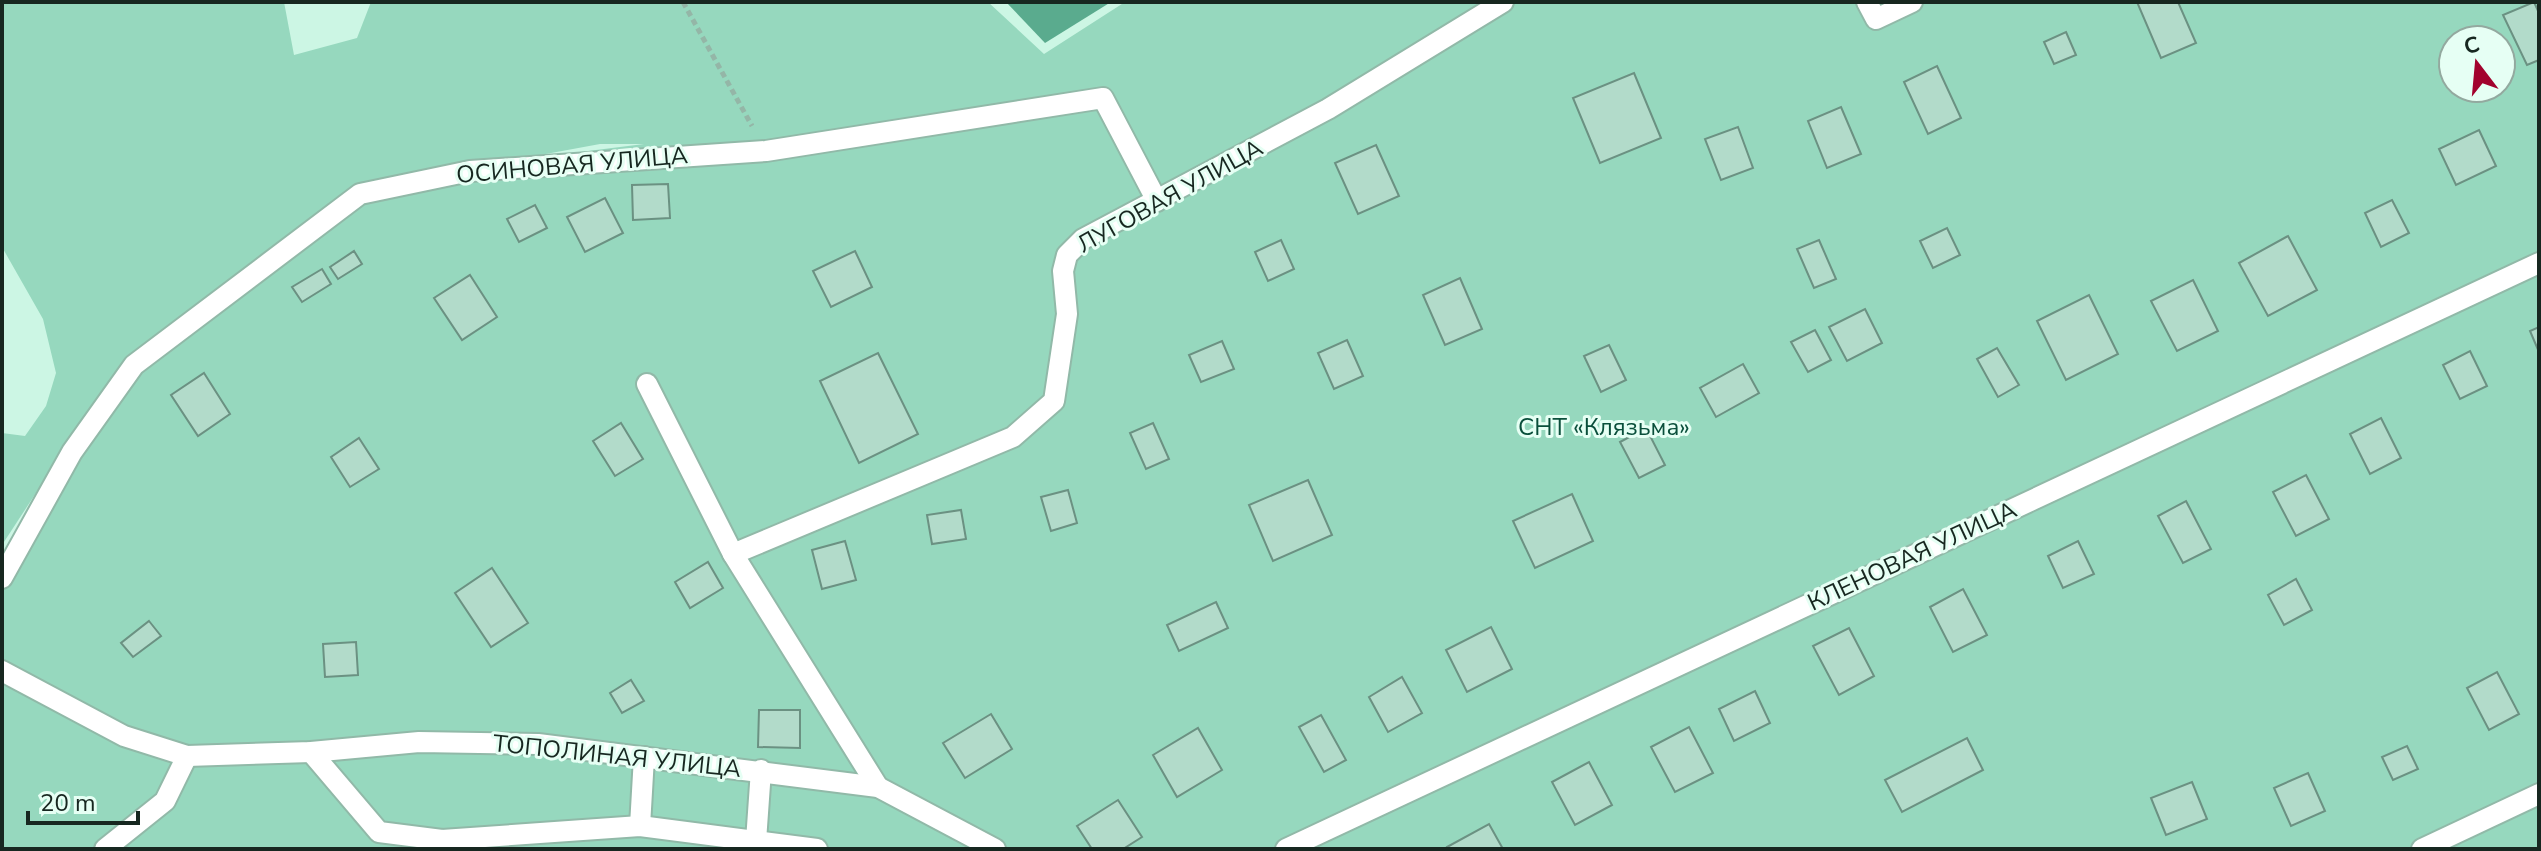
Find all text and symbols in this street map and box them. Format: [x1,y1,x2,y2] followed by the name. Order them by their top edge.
[2437,24,2517,104] north arrow
[2460,29,2483,62] text: С
[1071,131,1269,260] street label: ЛУГОВАЯ УЛИЦА
[455,139,690,191] street label: ОСИНОВАЯ УЛИЦА
[1518,411,1690,443] park label: СНТ «Клязьма»
[1802,493,2022,618] street label: КЛЕНОВАЯ УЛИЦА
[491,727,743,785] street label: ТОПОЛИНАЯ УЛИЦА
[28,775,138,825] scale bar
[40,787,96,819] text: 20 m

